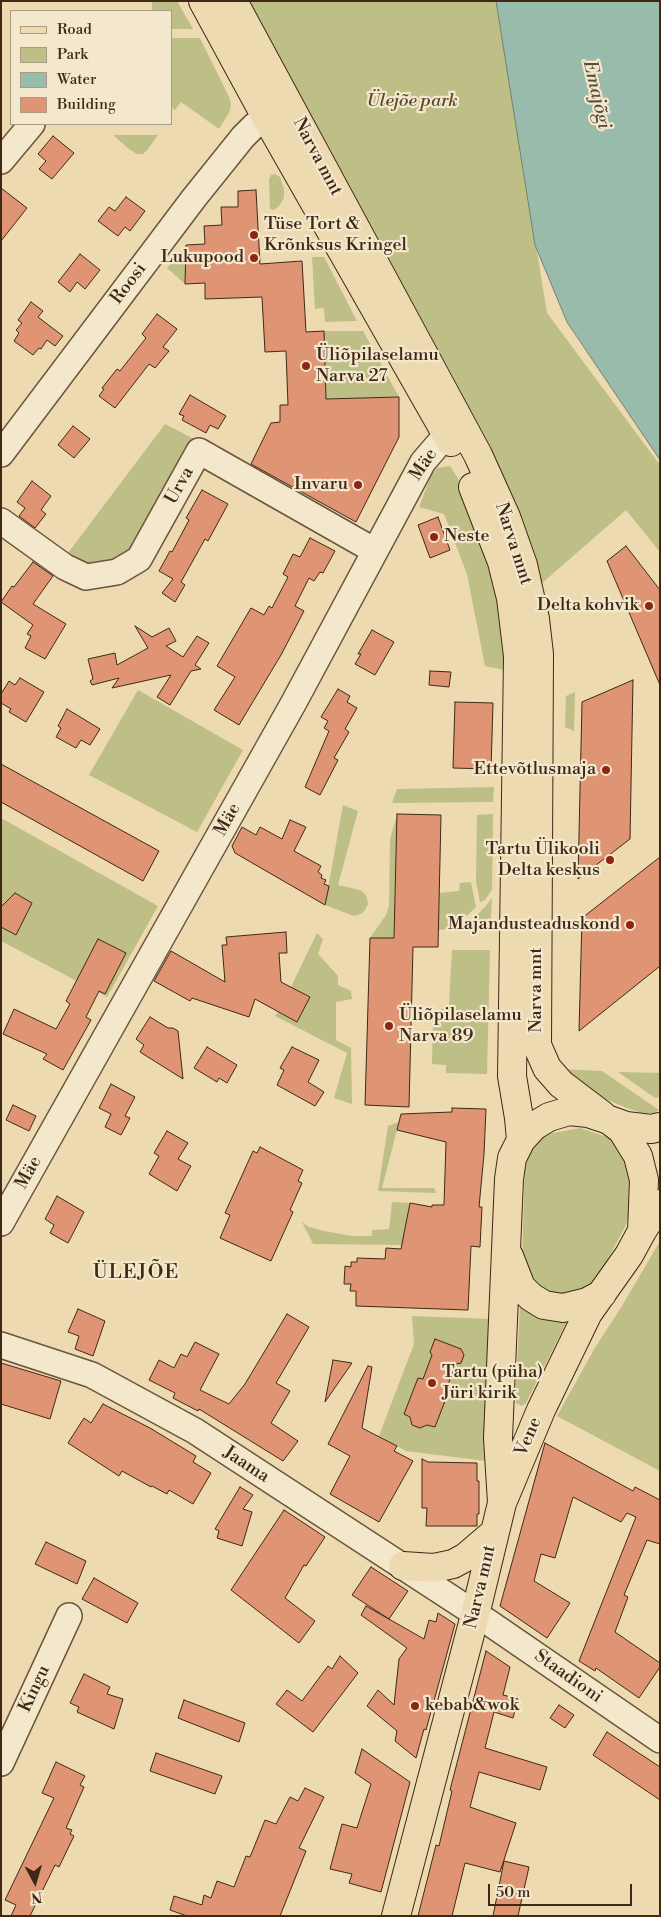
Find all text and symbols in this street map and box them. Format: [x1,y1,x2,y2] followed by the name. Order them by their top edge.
[10,10,172,125] legend
[57,20,92,39] text: Road
[57,45,88,64] text: Park
[577,58,615,132] water label: Emajõgi
[57,70,96,89] text: Water
[366,91,458,113] park label: Ülejõe park
[57,95,116,114] text: Building
[287,114,347,200] street label: Narva mnt
[264,214,407,256] place label: Tüse Tort & Krõnksus Kringel
[248,229,260,241] marker: Tüse Tort & Krõnksus Kringel
[161,247,244,269] place label: Lukupood
[248,252,260,264] marker: Lukupood
[106,259,152,309] street label: Roosi
[316,345,439,388] place label: Üliõpilaselamu Narva 27
[300,360,312,372] marker: Üliõpilaselamu Narva 27
[406,445,442,485] street label: Mäe
[161,464,199,508] street label: Urva
[294,474,348,496] place label: Invaru
[352,479,364,491] marker: Invaru
[490,500,536,588] street label: Narva mnt
[444,526,490,548] place label: Neste
[428,531,440,543] marker: Neste
[537,595,639,617] place label: Delta kohvik
[643,600,655,612] marker: Delta kohvik
[474,759,596,781] place label: Ettevõtlusmaja
[600,764,612,776] marker: Ettevõtlusmaja
[210,800,246,840] street label: Mäe
[485,839,600,882] place label: Tartu Ülikooli Delta keskus
[604,854,616,866] marker: Tartu Ülikooli Delta keskus
[448,914,620,936] place label: Majandusteaduskond
[624,919,636,931] marker: Majandusteaduskond
[526,947,548,1033] street label: Narva mnt
[399,1005,522,1048] place label: Üliõpilaselamu Narva 89
[383,1020,395,1032] marker: Üliõpilaselamu Narva 89
[11,1153,47,1193] street label: Mäe
[92,1261,180,1285] district label: ÜLEJÕE
[442,1362,543,1405] place label: Tartu (püha) Jüri kirik
[426,1377,438,1389] marker: Tartu (püha) Jüri kirik
[511,1414,547,1460] street label: Vene
[219,1442,273,1488] street label: Jaama
[461,1543,501,1631] street label: Narva mnt
[530,1646,606,1708] street label: Staadioni
[15,1662,55,1716] street label: Kingu
[425,1695,519,1717] place label: kebab&wok
[409,1700,421,1712] marker: kebab&wok
[10,1857,60,1907] north arrow
[491,1874,635,1906] scale bar
[496,1883,530,1902] text: 50 m
[30,1887,43,1906] text: N

